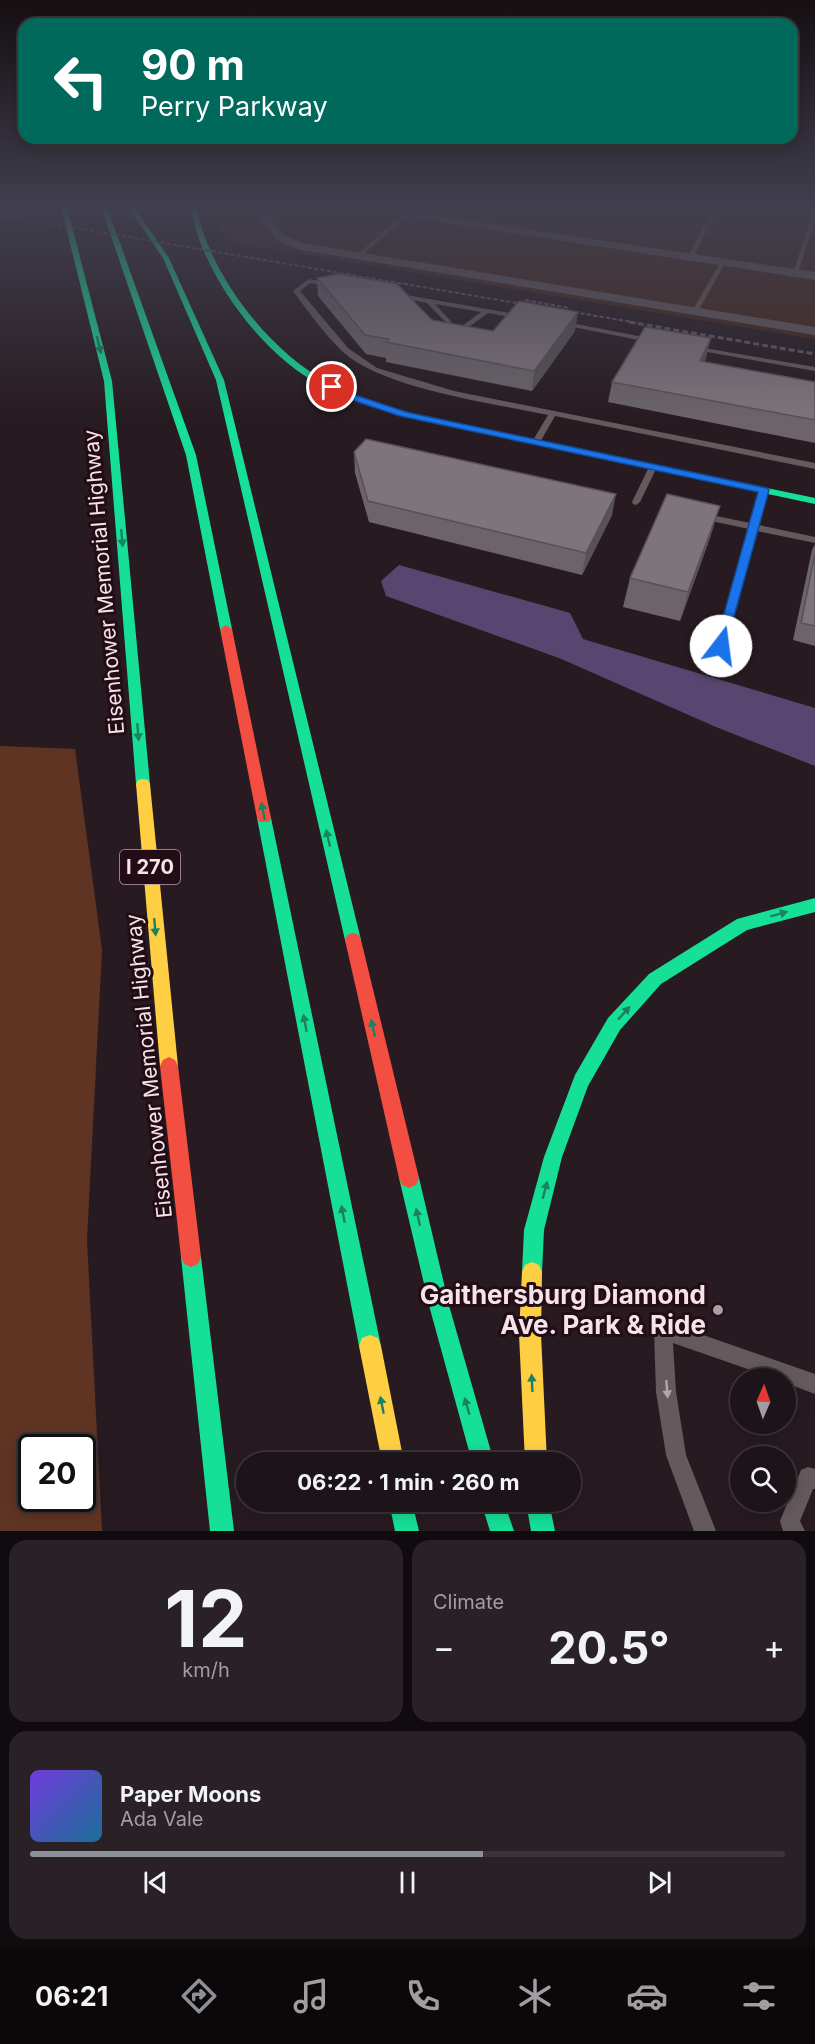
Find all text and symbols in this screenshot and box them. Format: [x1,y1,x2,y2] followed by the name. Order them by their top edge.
[141,39,245,90] text: 90 m
[42,42,120,120] icon: left
[141,90,328,123] text: Perry Parkway
[94,336,104,354] one-way arrow
[306,361,357,412] pin
[315,370,348,403] icon: arrive
[78,428,129,735] street label: Eisenhower Memorial Highway
[117,529,126,548] one-way arrow
[689,614,753,678] position arrow
[133,723,143,742] one-way arrow
[257,802,267,820] one-way arrow
[323,829,333,847] one-way arrow
[120,850,180,884] road number: I 270
[770,909,788,918] one-way arrow
[120,913,177,1219] street label: Eisenhower Memorial Highway
[150,917,160,936] one-way arrow
[617,1006,630,1021] one-way arrow
[300,1013,309,1032] one-way arrow
[368,1018,378,1037] one-way arrow
[541,1180,550,1198] one-way arrow
[338,1204,347,1223] one-way arrow
[413,1208,422,1227] one-way arrow
[420,1279,706,1340] place label: Gaithersburg Diamond Ave. Park & Ride
[711,1303,725,1317] marker: Gaithersburg Diamond Ave. Park & Ride
[730,1368,796,1434] north arrow
[730,1368,796,1512] map controls
[528,1374,537,1393] one-way arrow
[662,1379,672,1398] one-way arrow
[377,1395,386,1414] one-way arrow
[462,1397,471,1415] one-way arrow
[18,1434,96,1512] speed limit sign: 20
[730,1446,796,1512] button: search
[297,1469,520,1495] text: 06:22 · 1 min · 260 m
[165,1571,247,1666] text: 12
[433,1590,504,1614] text: Climate
[548,1620,670,1675] text: 20.5°
[433,1627,455,1667] text: −
[763,1627,785,1667] text: +
[182,1658,230,1682] text: km/h
[120,1781,261,1807] text: Paper Moons
[120,1807,203,1831] text: Ada Vale
[139,1866,172,1899] icon: previous
[391,1866,424,1899] icon: pause
[643,1866,676,1899] icon: next
[178,1975,220,2017] icon: directions
[290,1975,332,2017] icon: music
[402,1975,444,2017] icon: phone
[514,1975,556,2017] icon: climate
[626,1975,668,2017] icon: car
[738,1975,780,2017] icon: filters
[35,1980,108,2013] text: 06:21

